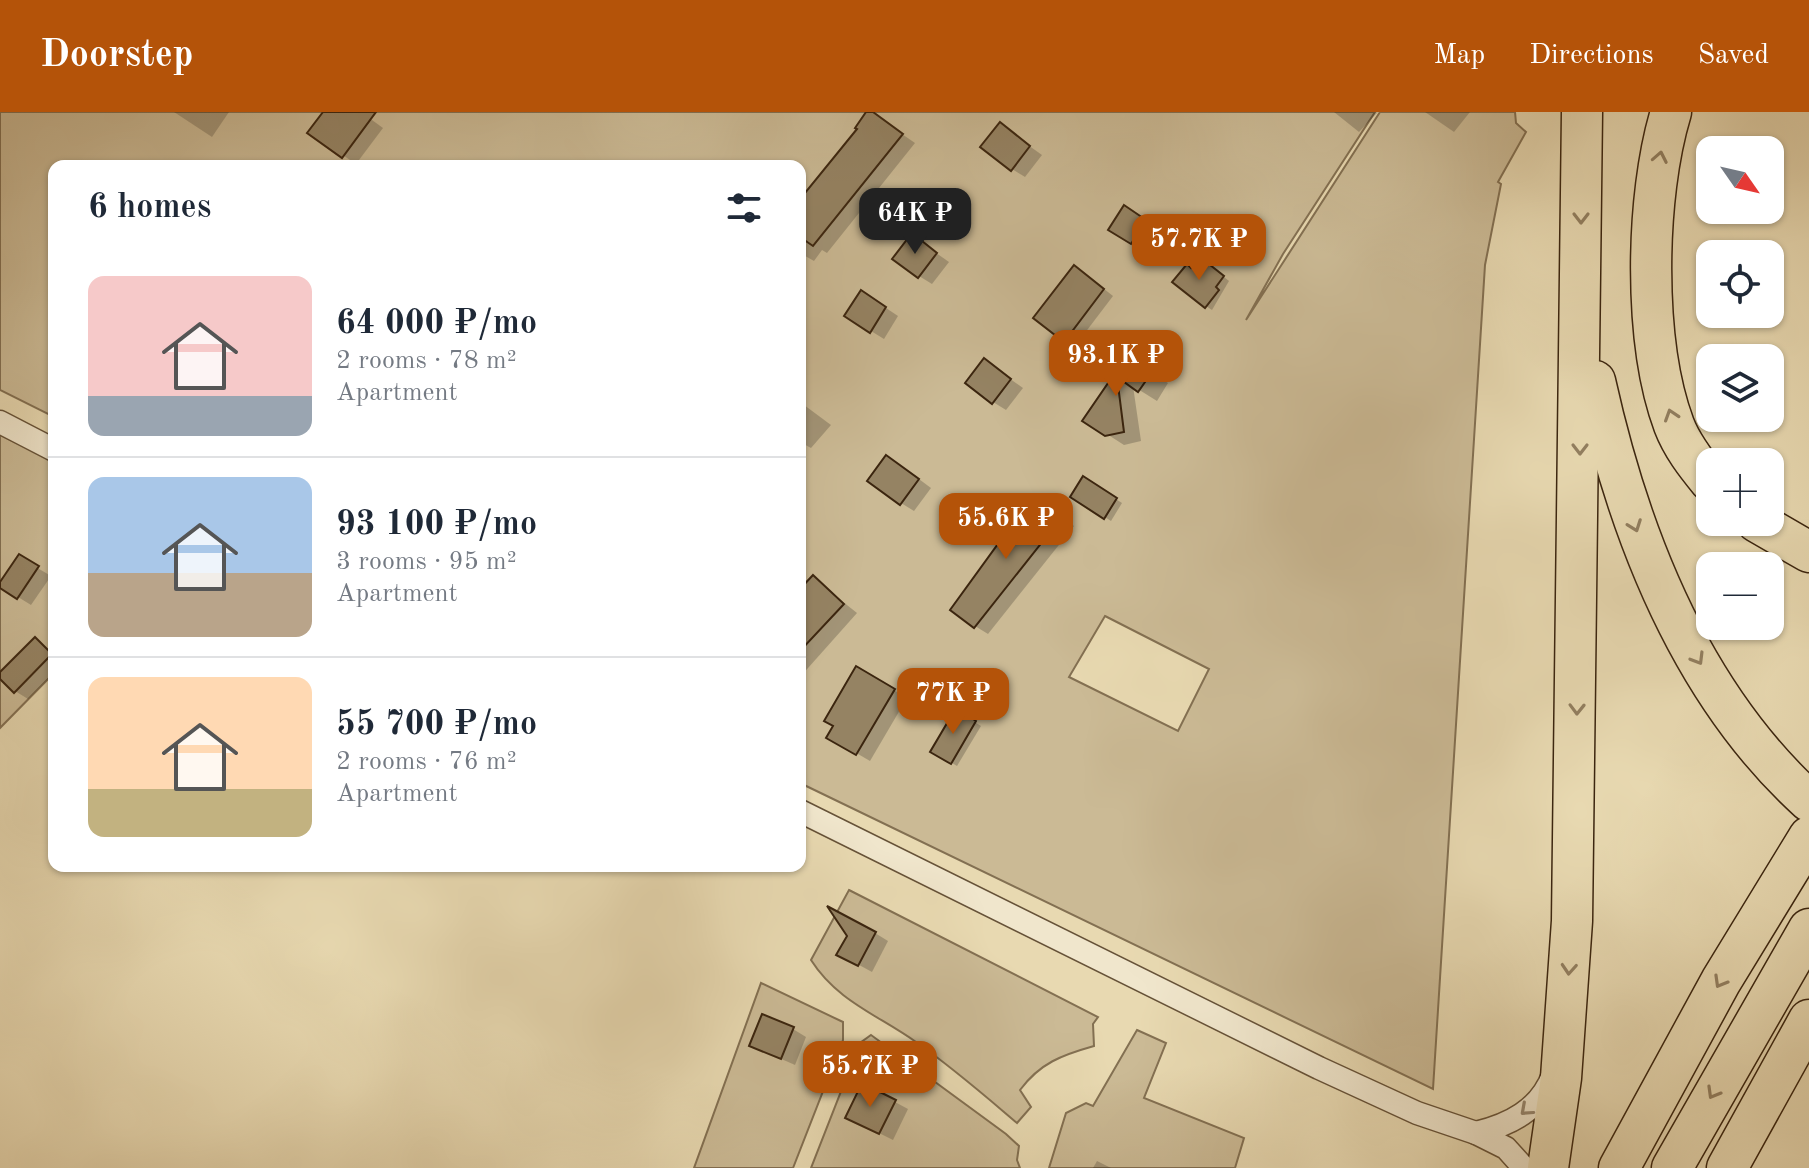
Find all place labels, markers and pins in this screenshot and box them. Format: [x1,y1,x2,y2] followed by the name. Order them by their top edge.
[859,188,971,256] pin: 64K ₽
[1125,214,1273,282] pin: 57.7K ₽
[1042,330,1190,398] pin: 93.1K ₽
[932,493,1080,561] pin: 55.6K ₽
[897,668,1009,736] pin: 77K ₽
[796,1041,944,1109] pin: 55.7K ₽

